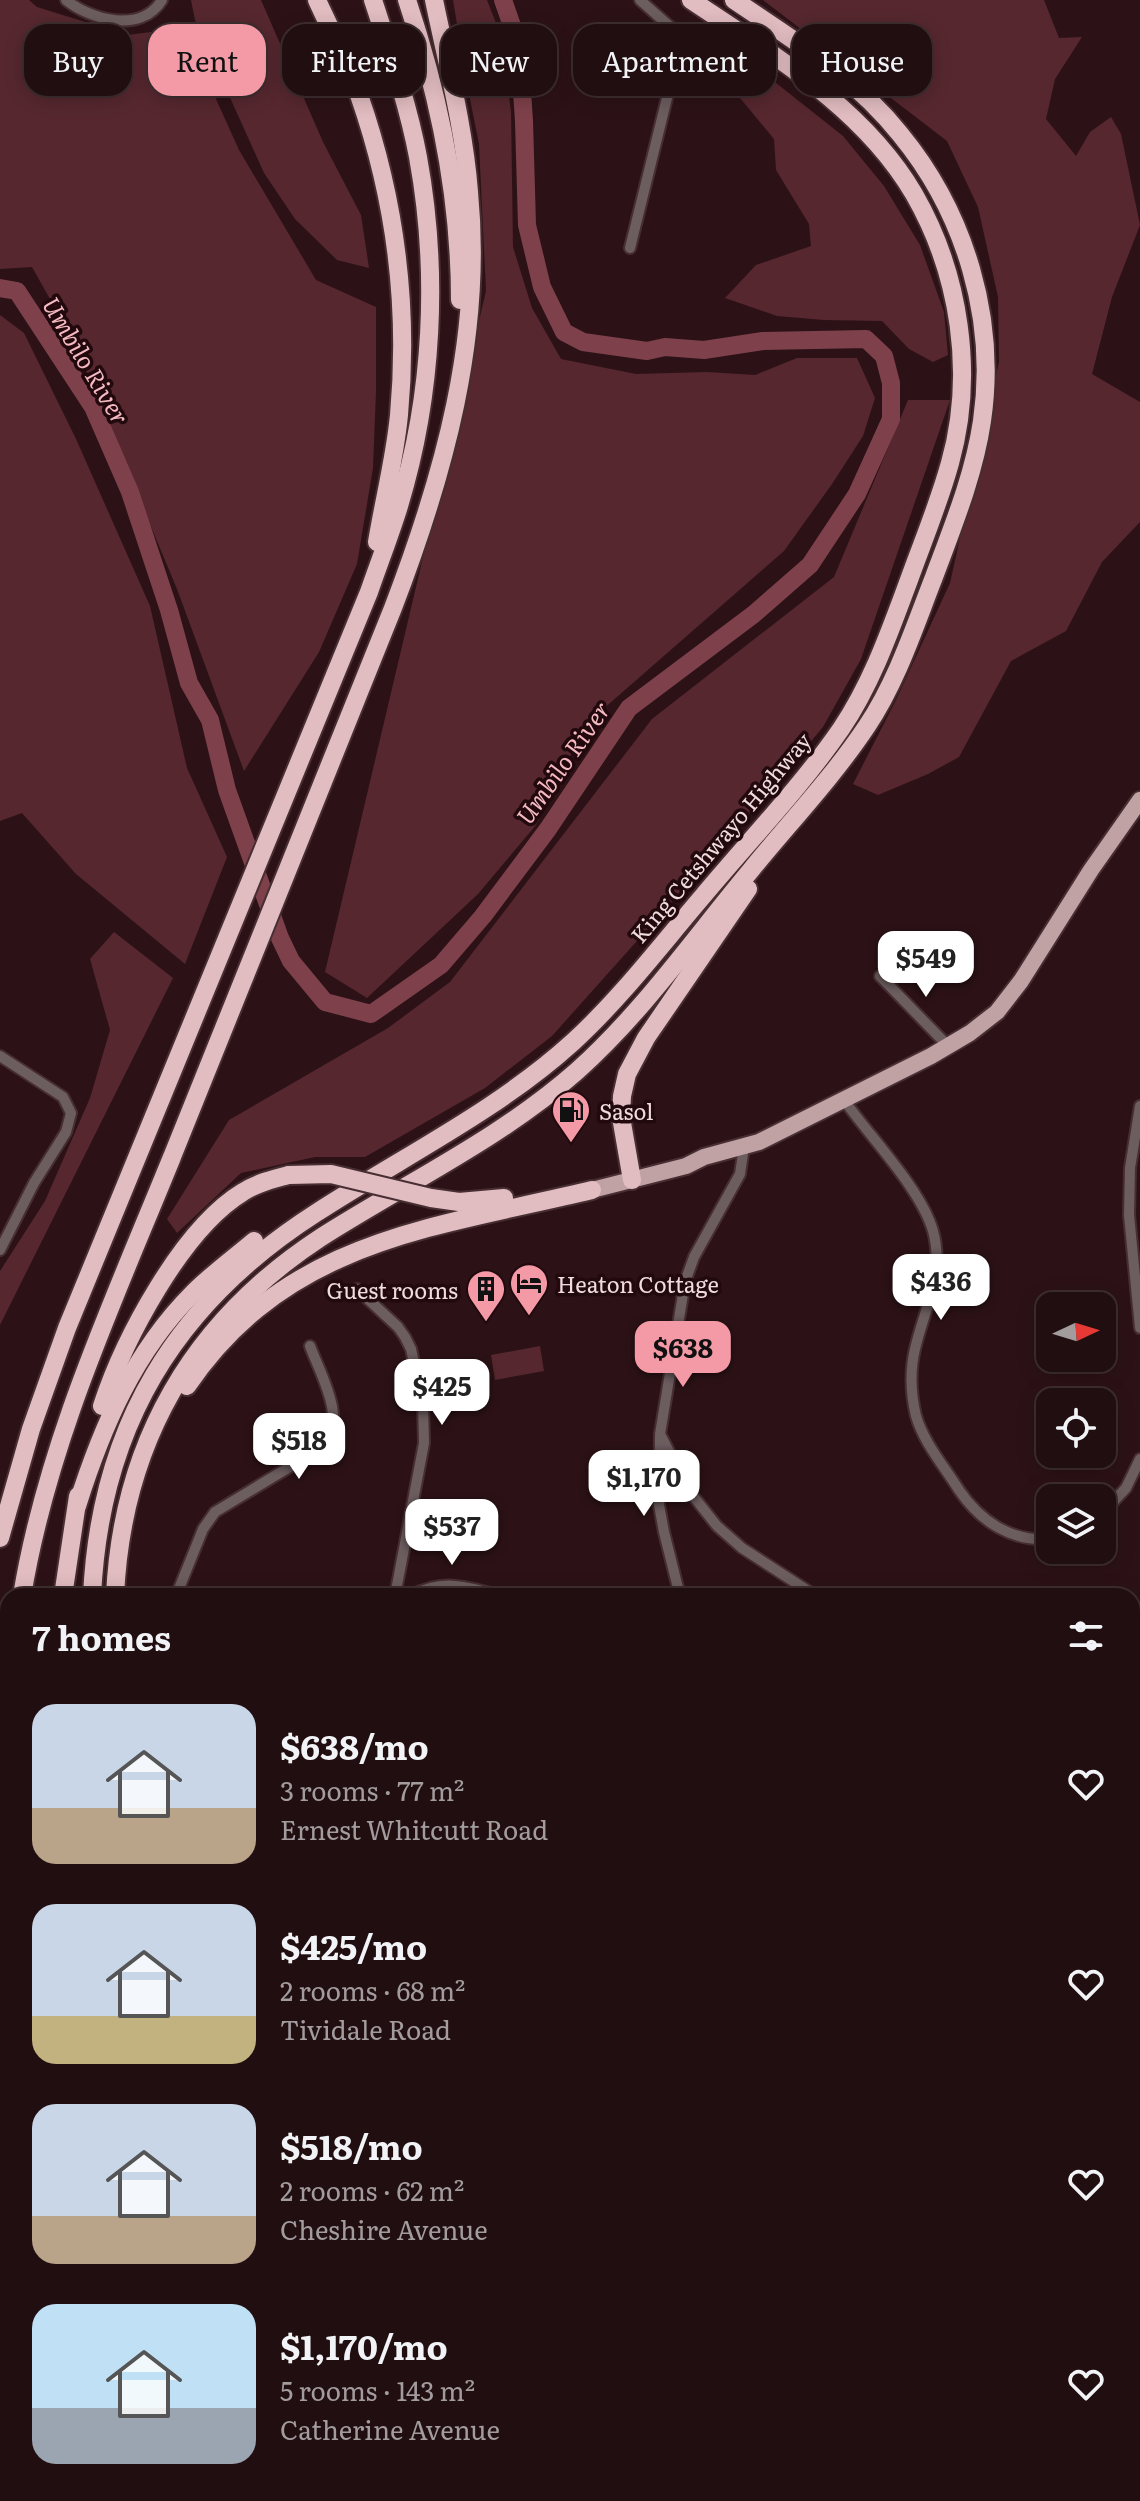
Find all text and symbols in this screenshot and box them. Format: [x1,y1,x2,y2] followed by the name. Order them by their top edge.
[24,24,132,96] chip: Buy
[148,24,266,96] chip: Rent
[282,24,425,96] chip: Filters
[441,24,557,96] chip: New
[573,24,776,96] chip: Apartment
[792,24,932,96] chip: House
[35,290,139,430] water label: Umbilo River
[507,693,617,831] water label: Umbilo River
[622,724,818,950] street label: King Cetshwayo Highway
[879,931,973,999] pin: $549
[896,937,956,976] text: $549
[550,1089,592,1144] fuel station icon: Sasol
[599,1094,653,1127] place label: Sasol
[894,1254,988,1322] pin: $436
[911,1260,971,1299] text: $436
[508,1262,550,1317] hotel icon: Heaton Cottage
[557,1267,719,1300] place label: Heaton Cottage
[465,1268,507,1323] building icon: Guest rooms
[327,1273,458,1306] place label: Guest rooms
[1036,1292,1116,1372] north arrow
[1036,1292,1116,1564] map controls
[636,1321,730,1389] pin: $638
[653,1327,713,1366] text: $638
[395,1359,489,1427] pin: $425
[412,1365,472,1404] text: $425
[1036,1388,1116,1468] button: locate
[252,1413,346,1481] pin: $518
[271,1419,327,1458] text: $518
[579,1450,709,1518] pin: $1,170
[607,1456,681,1495] text: $1,170
[1036,1484,1116,1564] button: layers
[405,1499,499,1567] pin: $537
[423,1505,481,1544] text: $537
[32,1611,171,1661] text: 7 homes
[1064,1614,1108,1658] icon: filters
[280,1720,429,1770] text: $638/mo
[96,1736,192,1832] icon: home
[1064,1762,1108,1806] icon: heart
[280,1770,464,1809] text: 3 rooms · 77 m²
[280,1809,548,1848] text: Ernest Whitcutt Road
[280,1920,427,1970] text: $425/mo
[96,1936,192,2032] icon: home
[1064,1962,1108,2006] icon: heart
[280,1970,465,2009] text: 2 rooms · 68 m²
[280,2009,451,2048] text: Tividale Road
[280,2120,423,2170] text: $518/mo
[96,2136,192,2232] icon: home
[1064,2162,1108,2206] icon: heart
[280,2170,464,2209] text: 2 rooms · 62 m²
[280,2209,488,2248] text: Cheshire Avenue
[280,2320,448,2370] text: $1,170/mo
[96,2336,192,2432] icon: home
[1064,2362,1108,2406] icon: heart
[280,2370,475,2409] text: 5 rooms · 143 m²
[280,2409,500,2448] text: Catherine Avenue

